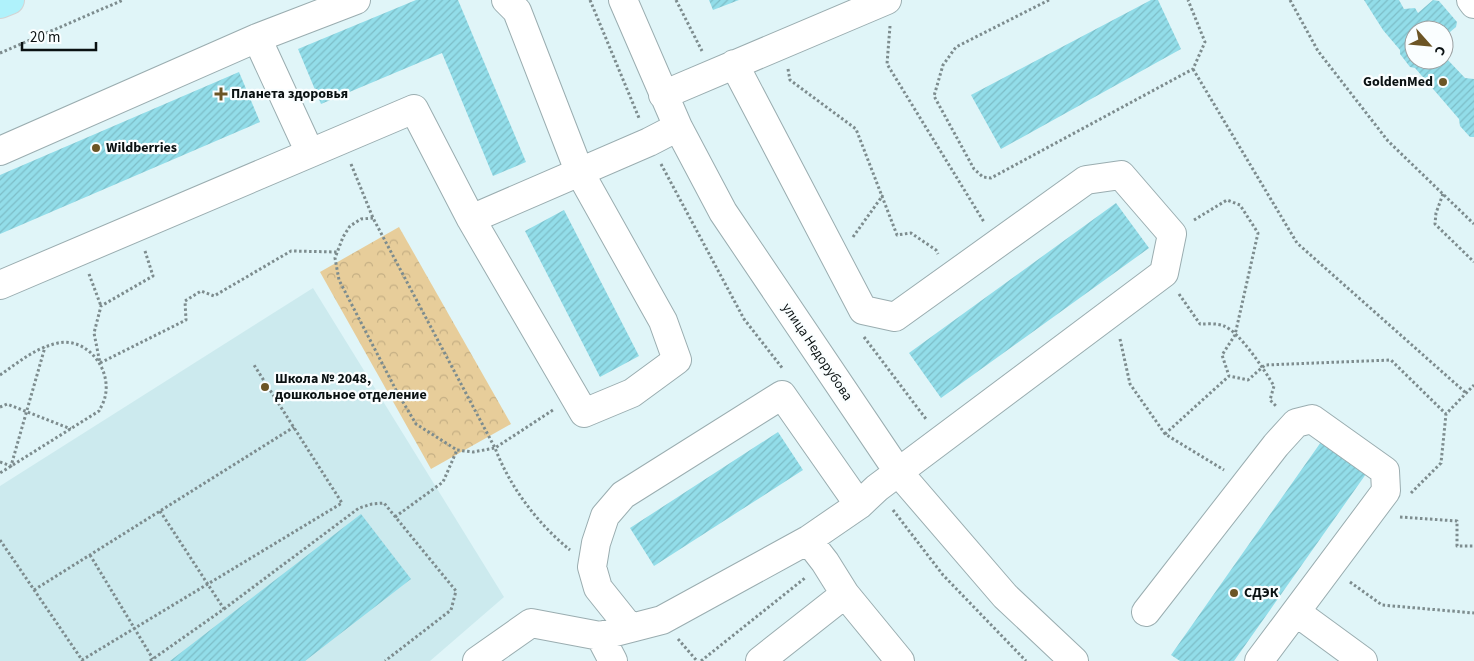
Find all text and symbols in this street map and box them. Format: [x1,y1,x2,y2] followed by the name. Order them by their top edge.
[22,20,96,52] scale bar
[1404,20,1454,70] north arrow
[30,27,60,48] text: 20 m
[1429,42,1450,59] text: С
[1363,72,1433,92] place label: GoldenMed
[1437,76,1449,88] marker: GoldenMed
[231,84,348,104] place label: Планета здоровья
[215,88,227,100] marker: Планета здоровья
[106,138,177,158] place label: Wildberries
[90,142,102,154] marker: Wildberries
[777,299,857,405] street label: улица Недорубова
[275,369,427,405] place label: Школа № 2048, дошкольное отделение
[259,381,271,393] marker: Школа № 2048, дошкольное отделение
[1244,583,1279,603] place label: СДЭК
[1228,587,1240,599] marker: СДЭК

